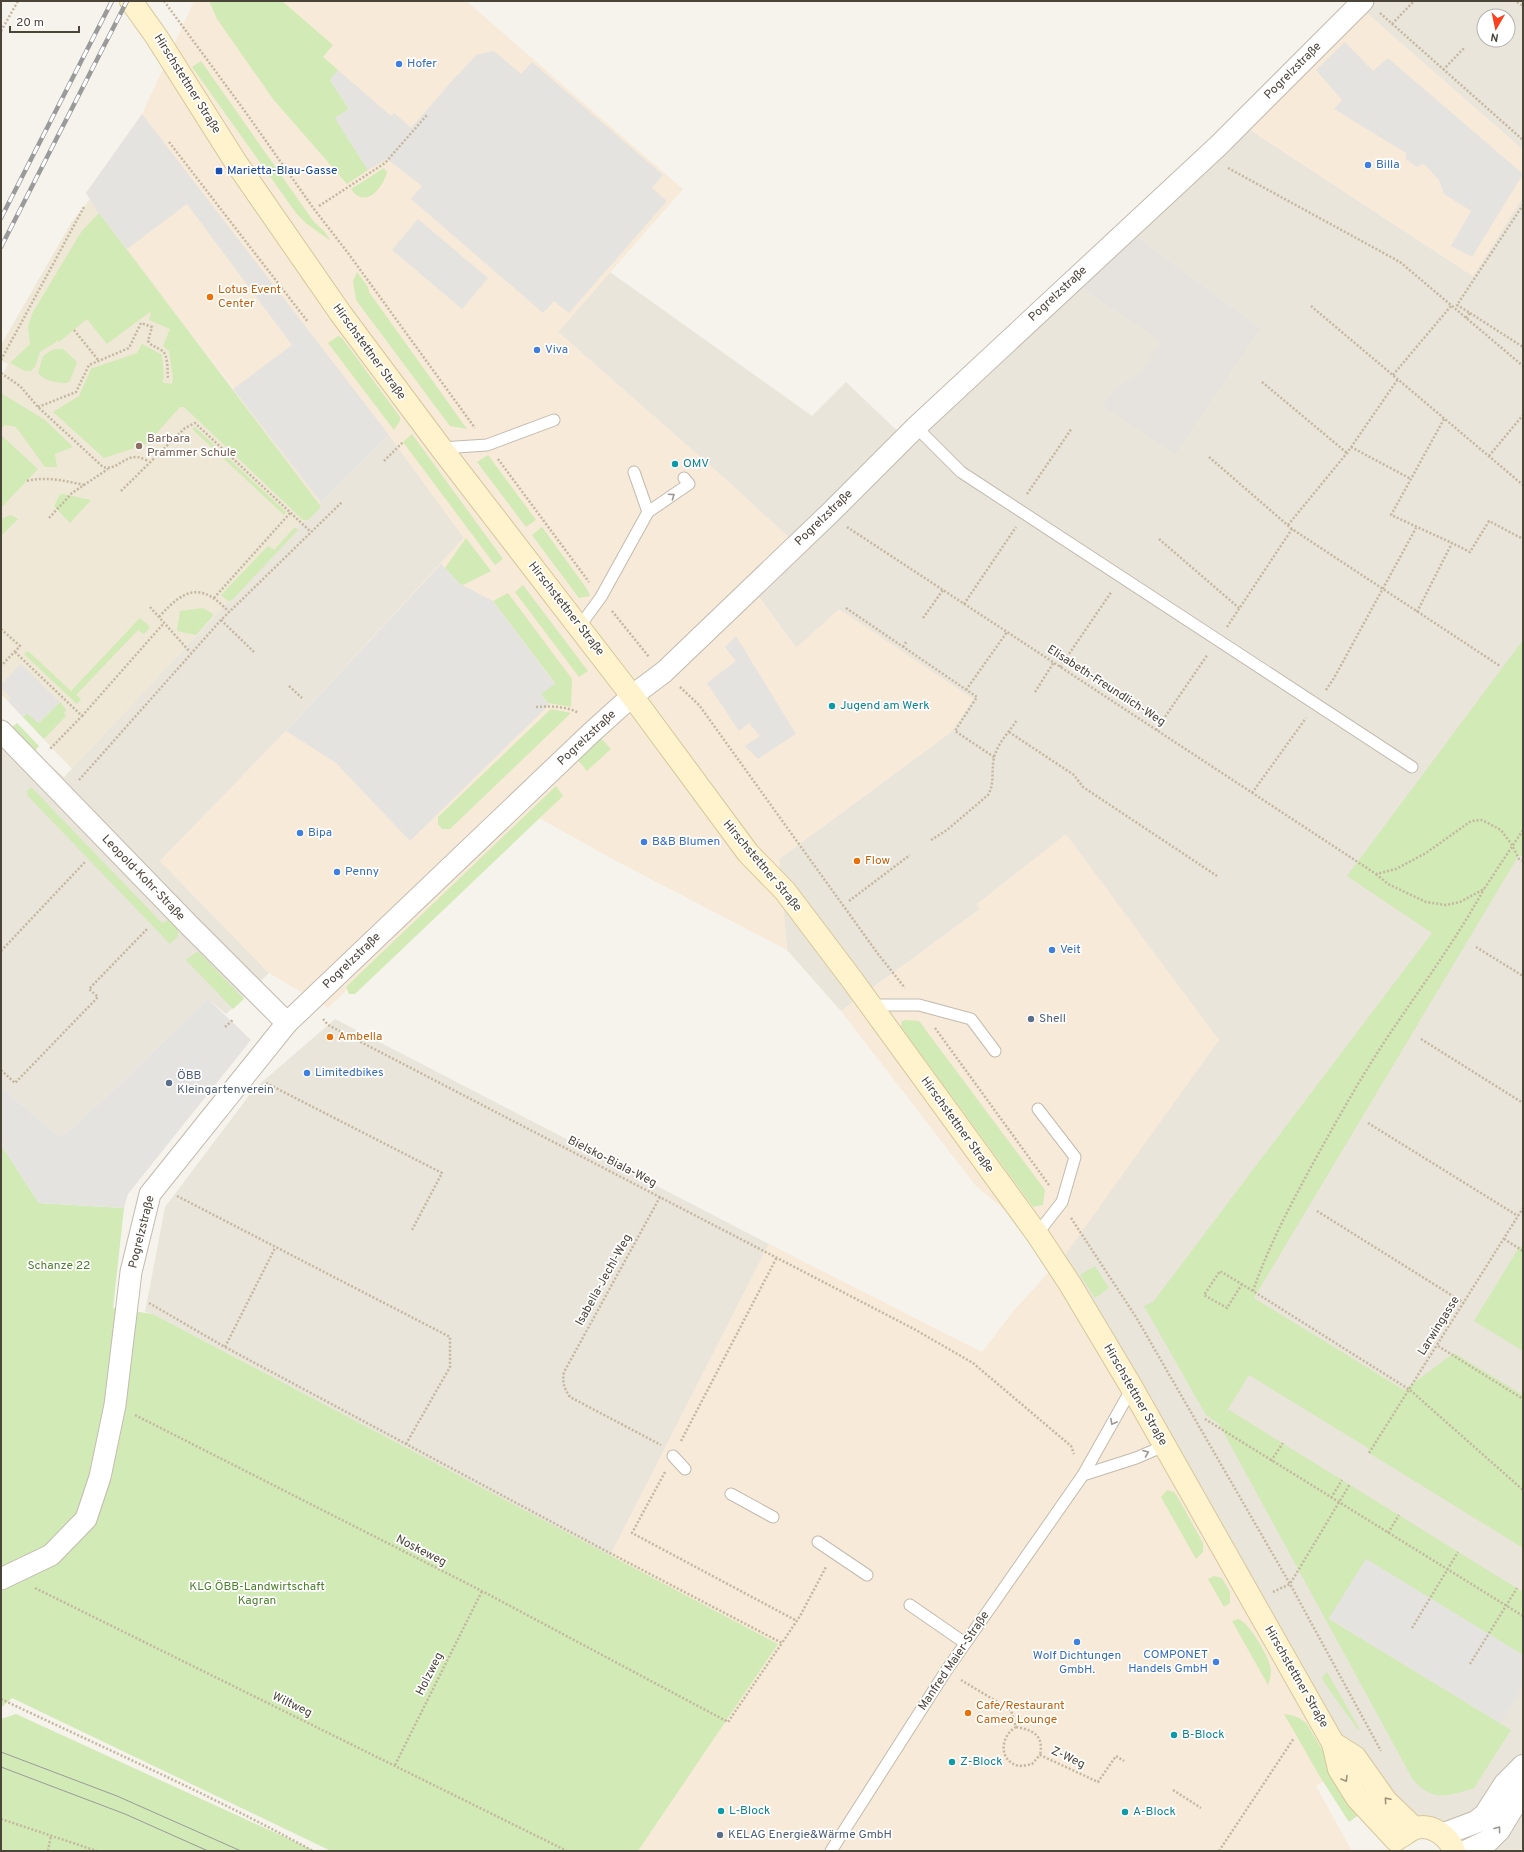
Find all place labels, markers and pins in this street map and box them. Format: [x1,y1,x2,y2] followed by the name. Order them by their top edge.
[407,56,437,72] place label: Hofer
[394,59,404,69] marker: Hofer
[1376,157,1400,173] place label: Billa
[1363,160,1373,170] marker: Billa
[227,163,338,179] place label: Marietta-Blau-Gasse
[214,166,224,176] marker: Marietta-Blau-Gasse
[218,282,281,312] place label: Lotus Event Center
[205,292,215,302] marker: Lotus Event Center
[545,342,568,358] place label: Viva
[532,345,542,355] marker: Viva
[147,431,236,461] place label: Barbara Prammer Schule
[134,441,144,451] marker: Barbara Prammer Schule
[683,456,709,472] place label: OMV
[670,459,680,469] marker: OMV
[840,698,930,714] place label: Jugend am Werk
[827,701,837,711] marker: Jugend am Werk
[308,825,332,841] place label: Bipa
[295,828,305,838] marker: Bipa
[652,834,720,850] place label: B&B Blumen
[639,837,649,847] marker: B&B Blumen
[865,853,890,869] place label: Flow
[852,856,862,866] marker: Flow
[345,864,379,880] place label: Penny
[332,867,342,877] marker: Penny
[1060,942,1081,958] place label: Veit
[1047,945,1057,955] marker: Veit
[1039,1011,1066,1027] place label: Shell
[1026,1014,1036,1024] marker: Shell
[338,1029,382,1045] place label: Ambella
[325,1032,335,1042] marker: Ambella
[315,1065,384,1081] place label: Limitedbikes
[177,1068,274,1098] place label: ÖBB Kleingartenverein
[302,1068,312,1078] marker: Limitedbikes
[164,1078,174,1088] marker: ÖBB Kleingartenverein
[1072,1637,1082,1647] marker: Wolf Dichtungen GmbH.
[1128,1647,1208,1677] place label: COMPONET Handels GmbH
[1033,1648,1121,1678] place label: Wolf Dichtungen GmbH.
[1211,1657,1221,1667] marker: COMPONET Handels GmbH
[976,1698,1065,1728] place label: Cafe/Restaurant Cameo Lounge
[963,1708,973,1718] marker: Cafe/Restaurant Cameo Lounge
[1182,1727,1225,1743] place label: B-Block
[1169,1730,1179,1740] marker: B-Block
[960,1754,1003,1770] place label: Z-Block
[947,1757,957,1767] marker: Z-Block
[729,1803,770,1819] place label: L-Block
[1133,1804,1176,1820] place label: A-Block
[716,1806,726,1816] marker: L-Block
[1120,1807,1130,1817] marker: A-Block
[728,1827,892,1843] place label: KELAG Energie&Wärme GmbH
[715,1830,725,1840] marker: KELAG Energie&Wärme GmbH

